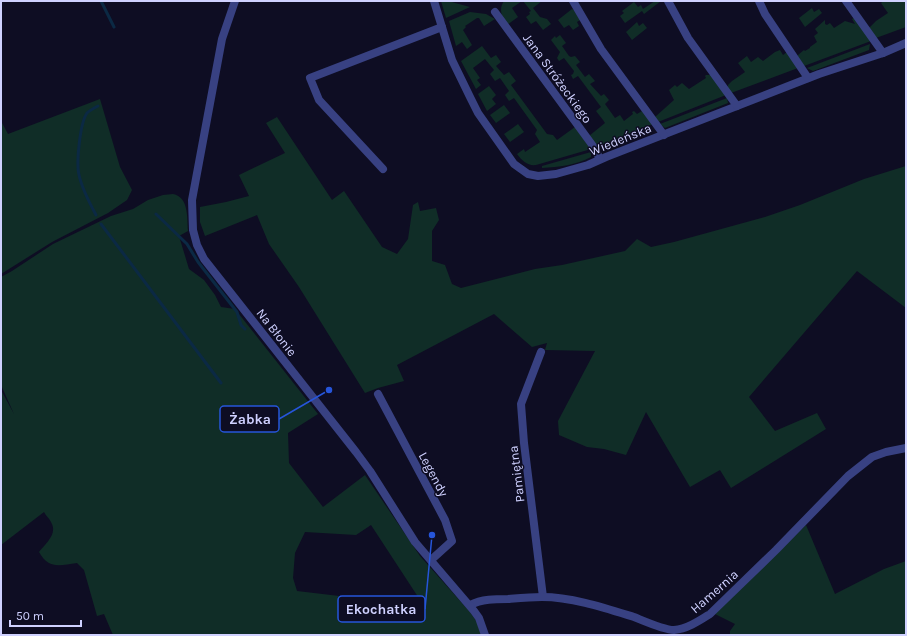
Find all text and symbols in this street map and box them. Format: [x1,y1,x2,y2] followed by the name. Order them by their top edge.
[520,31,595,126] street label: Jana Stróżeckiego
[587,120,653,159] street label: Wiedeńska
[253,305,300,359] street label: Na Błonie
[220,406,279,432] callout: Żabka
[229,411,271,428] text: Żabka
[506,445,527,503] street label: Pamiętna
[416,449,452,499] street label: Legendy
[687,567,741,616] street label: Hamernia
[338,596,425,622] callout: Ekochatka
[346,601,416,618] text: Ekochatka
[10,602,81,628] scale bar
[16,609,44,623] text: 50 m

